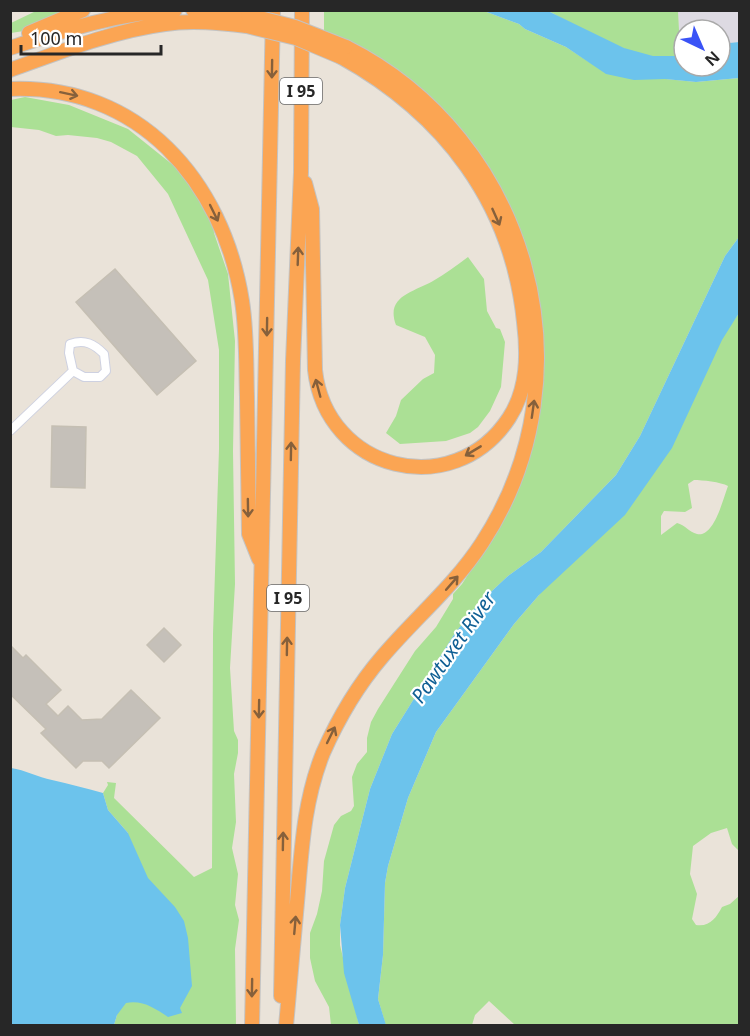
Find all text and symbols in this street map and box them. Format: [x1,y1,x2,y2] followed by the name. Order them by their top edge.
[21,18,160,56] scale bar
[672,18,732,78] north arrow
[30,26,82,50] text: 100 m
[700,46,725,71] text: N
[266,58,277,78] one-way arrow
[280,78,322,104] road number: I 95
[58,89,78,100] one-way arrow
[209,204,221,222] one-way arrow
[491,208,502,226] one-way arrow
[292,247,303,267] one-way arrow
[261,316,273,336] one-way arrow
[312,379,324,398] one-way arrow
[528,400,539,420] one-way arrow
[285,442,297,462] one-way arrow
[465,445,482,457] one-way arrow
[243,498,254,518] one-way arrow
[445,576,459,591] one-way arrow
[267,585,309,611] road number: I 95
[405,585,502,708] water label: Pawtuxet River
[282,637,293,657] one-way arrow
[253,698,264,718] one-way arrow
[326,727,338,745] one-way arrow
[277,832,288,852] one-way arrow
[290,916,301,936] one-way arrow
[246,977,258,997] one-way arrow

